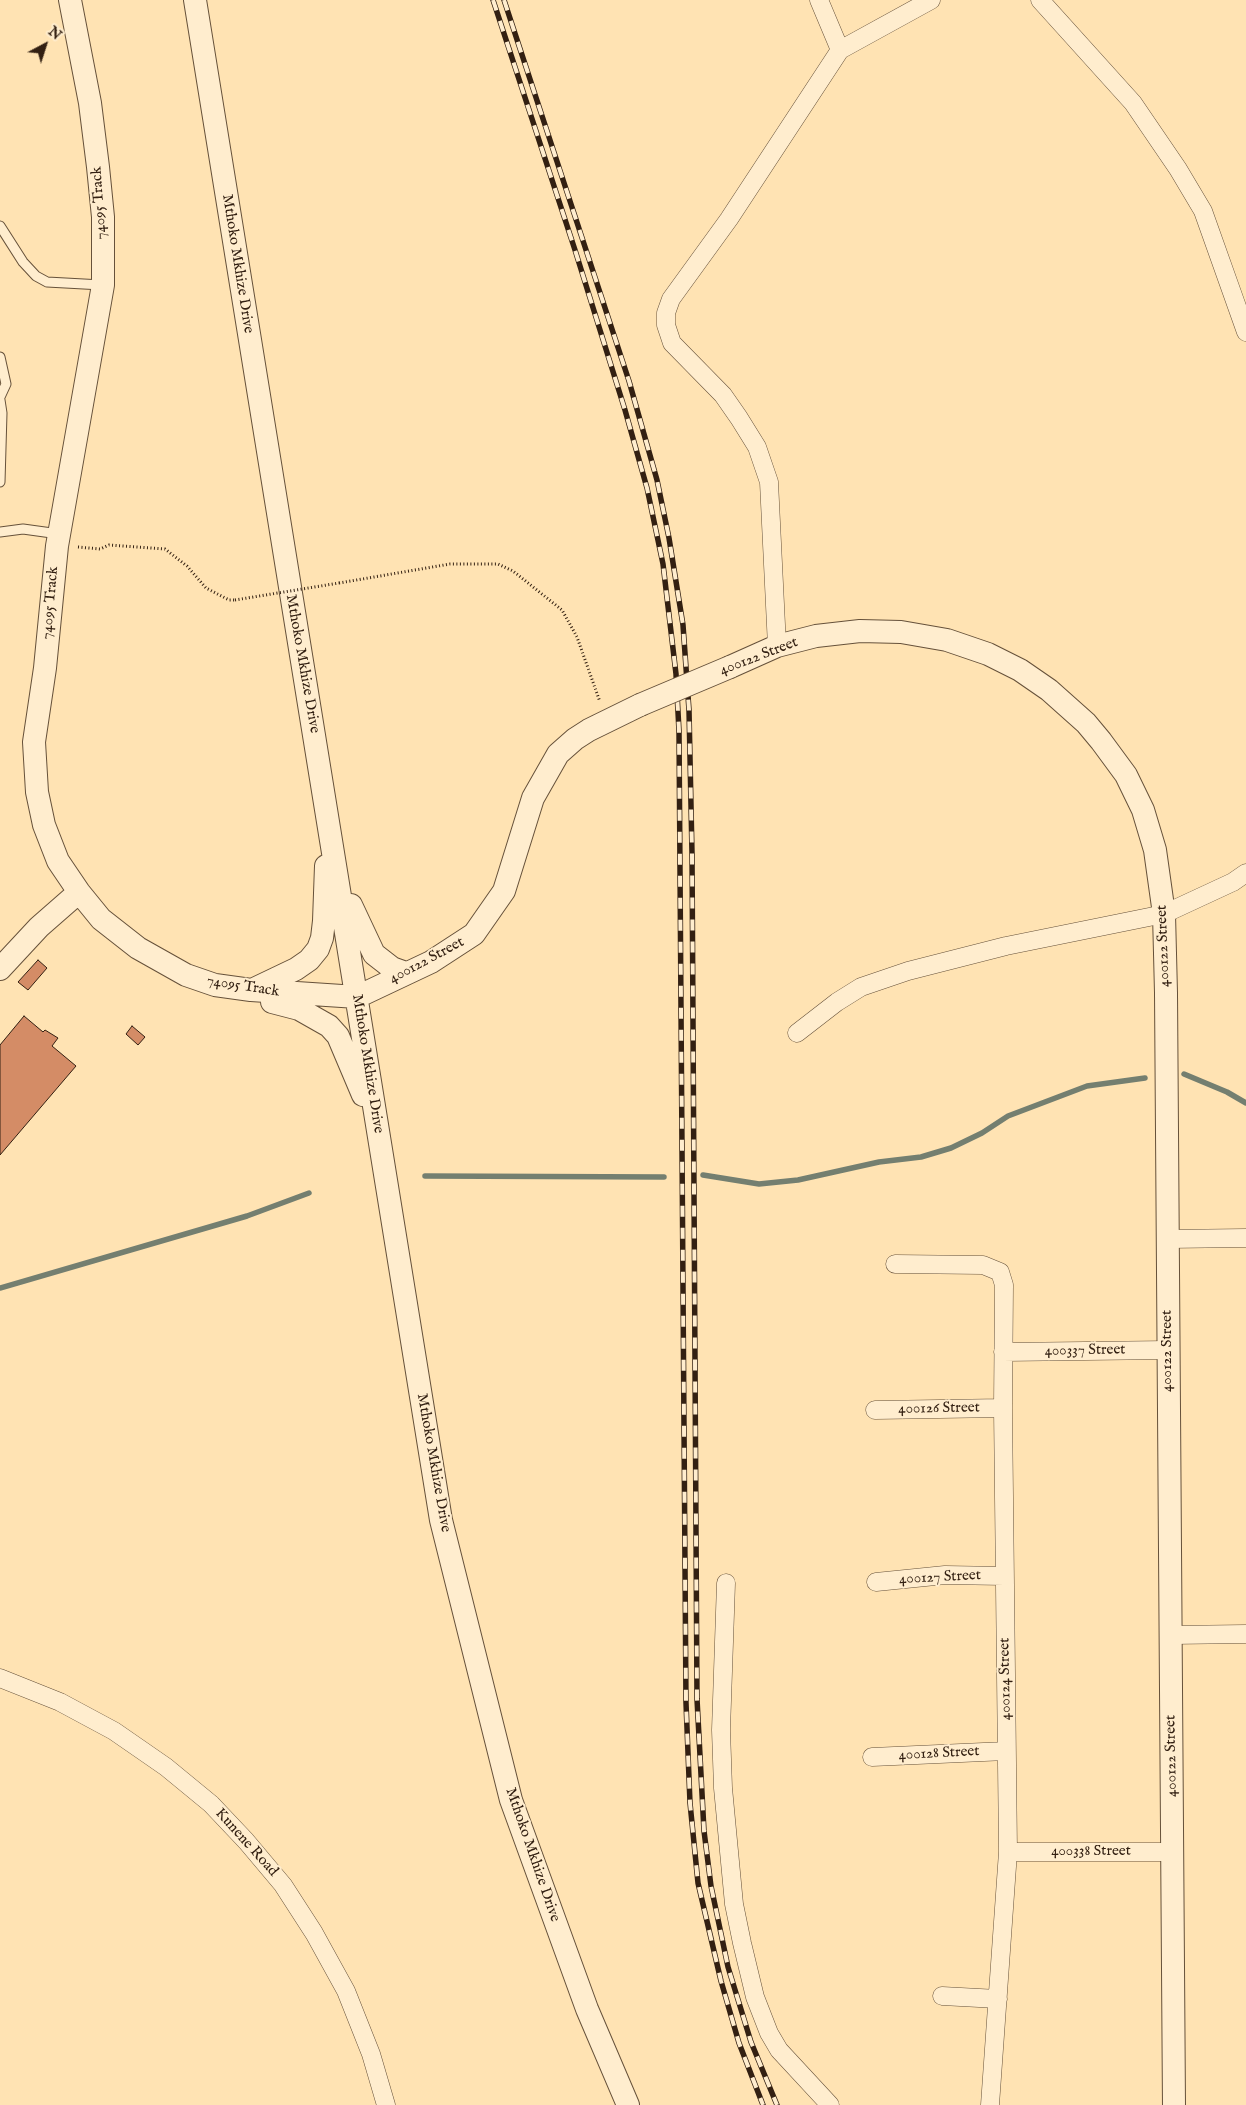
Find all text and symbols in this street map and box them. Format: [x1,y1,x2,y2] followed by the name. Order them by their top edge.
[20,20,70,70] north arrow
[44,23,65,44] text: N
[88,166,112,240] street label: 74095 Track
[217,193,257,335] street label: Mthoko Mkhize Drive
[39,566,63,640] street label: 74095 Track
[281,593,323,735] street label: Mthoko Mkhize Drive
[717,634,801,680] street label: 400122 Street
[1154,905,1174,987] street label: 400122 Street
[386,934,468,988] street label: 400122 Street
[205,972,281,1002] street label: 74095 Track
[347,993,387,1135] street label: Mthoko Mkhize Drive
[1159,1310,1177,1392] street label: 400122 Street
[1044,1341,1126,1361] street label: 400337 Street
[412,1392,454,1534] street label: Mthoko Mkhize Drive
[898,1399,980,1419] street label: 400126 Street
[899,1567,981,1589] street label: 400127 Street
[996,1638,1016,1720] street label: 400124 Street
[1162,1715,1182,1797] street label: 400122 Street
[898,1743,980,1765] street label: 400128 Street
[501,1786,563,1924] street label: Mthoko Mkhize Drive
[211,1805,281,1881] street label: Kunene Road
[1051,1843,1131,1861] street label: 400338 Street

